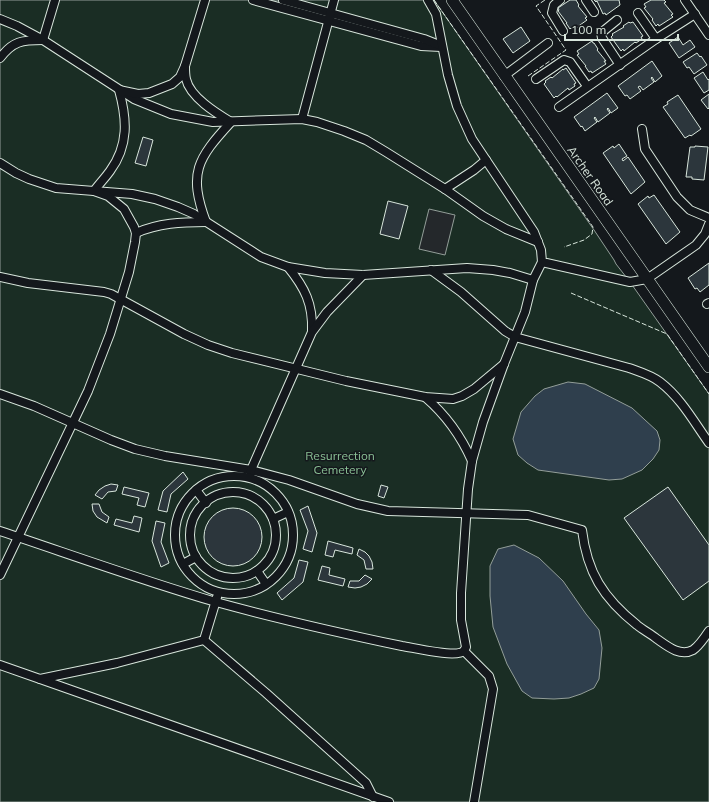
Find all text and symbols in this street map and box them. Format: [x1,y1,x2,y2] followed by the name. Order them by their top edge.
[565,16,678,42] scale bar
[571,22,606,37] text: 100 m
[564,143,616,208] street label: Archer Road
[305,448,375,477] park label: Resurrection Cemetery

